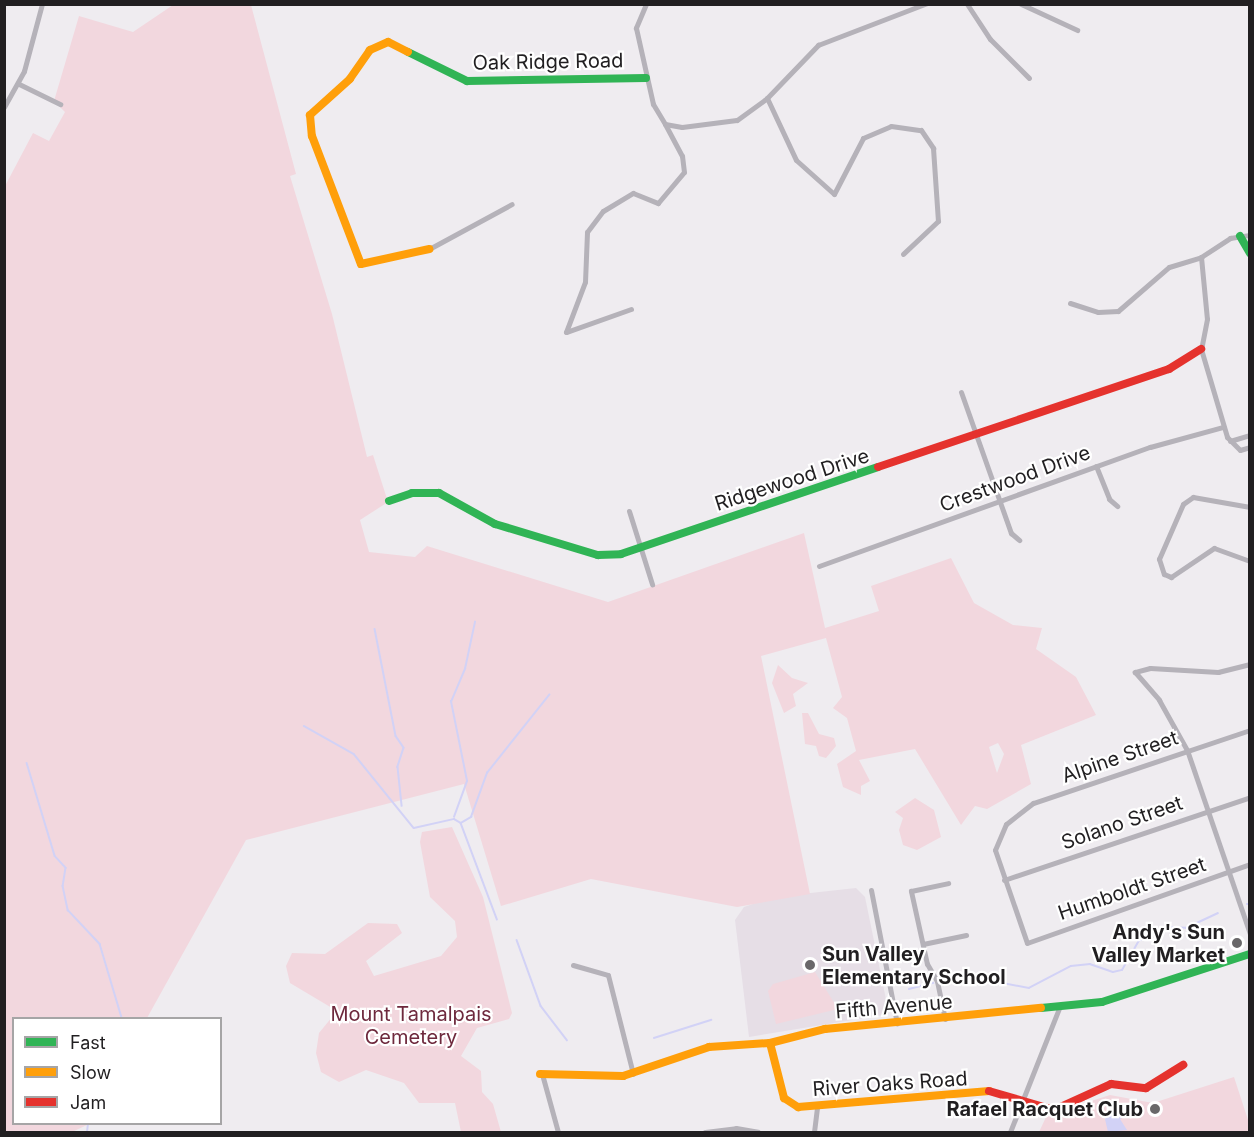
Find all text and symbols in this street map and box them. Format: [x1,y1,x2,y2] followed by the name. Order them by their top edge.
[472,49,624,75] street label: Oak Ridge Road
[936,441,1094,517] street label: Crestwood Drive
[712,444,872,516] street label: Ridgewood Drive
[1059,726,1181,788] street label: Alpine Street
[1058,791,1186,855] street label: Solano Street
[1055,853,1209,925] street label: Humboldt Street
[1091,920,1225,967] place label: Andy's Sun Valley Market
[1230,936,1244,950] marker: Andy's Sun Valley Market
[822,942,1006,989] place label: Sun Valley Elementary School
[803,958,817,972] marker: Sun Valley Elementary School
[834,990,954,1024] street label: Fifth Avenue
[330,1003,492,1050] park label: Mount Tamalpais Cemetery
[12,1017,222,1125] legend
[70,1032,106,1053] text: Fast
[70,1062,111,1083] text: Slow
[812,1067,968,1101] street label: River Oaks Road
[70,1092,106,1113] text: Jam
[946,1097,1143,1121] place label: Rafael Racquet Club
[1148,1102,1162,1116] marker: Rafael Racquet Club

